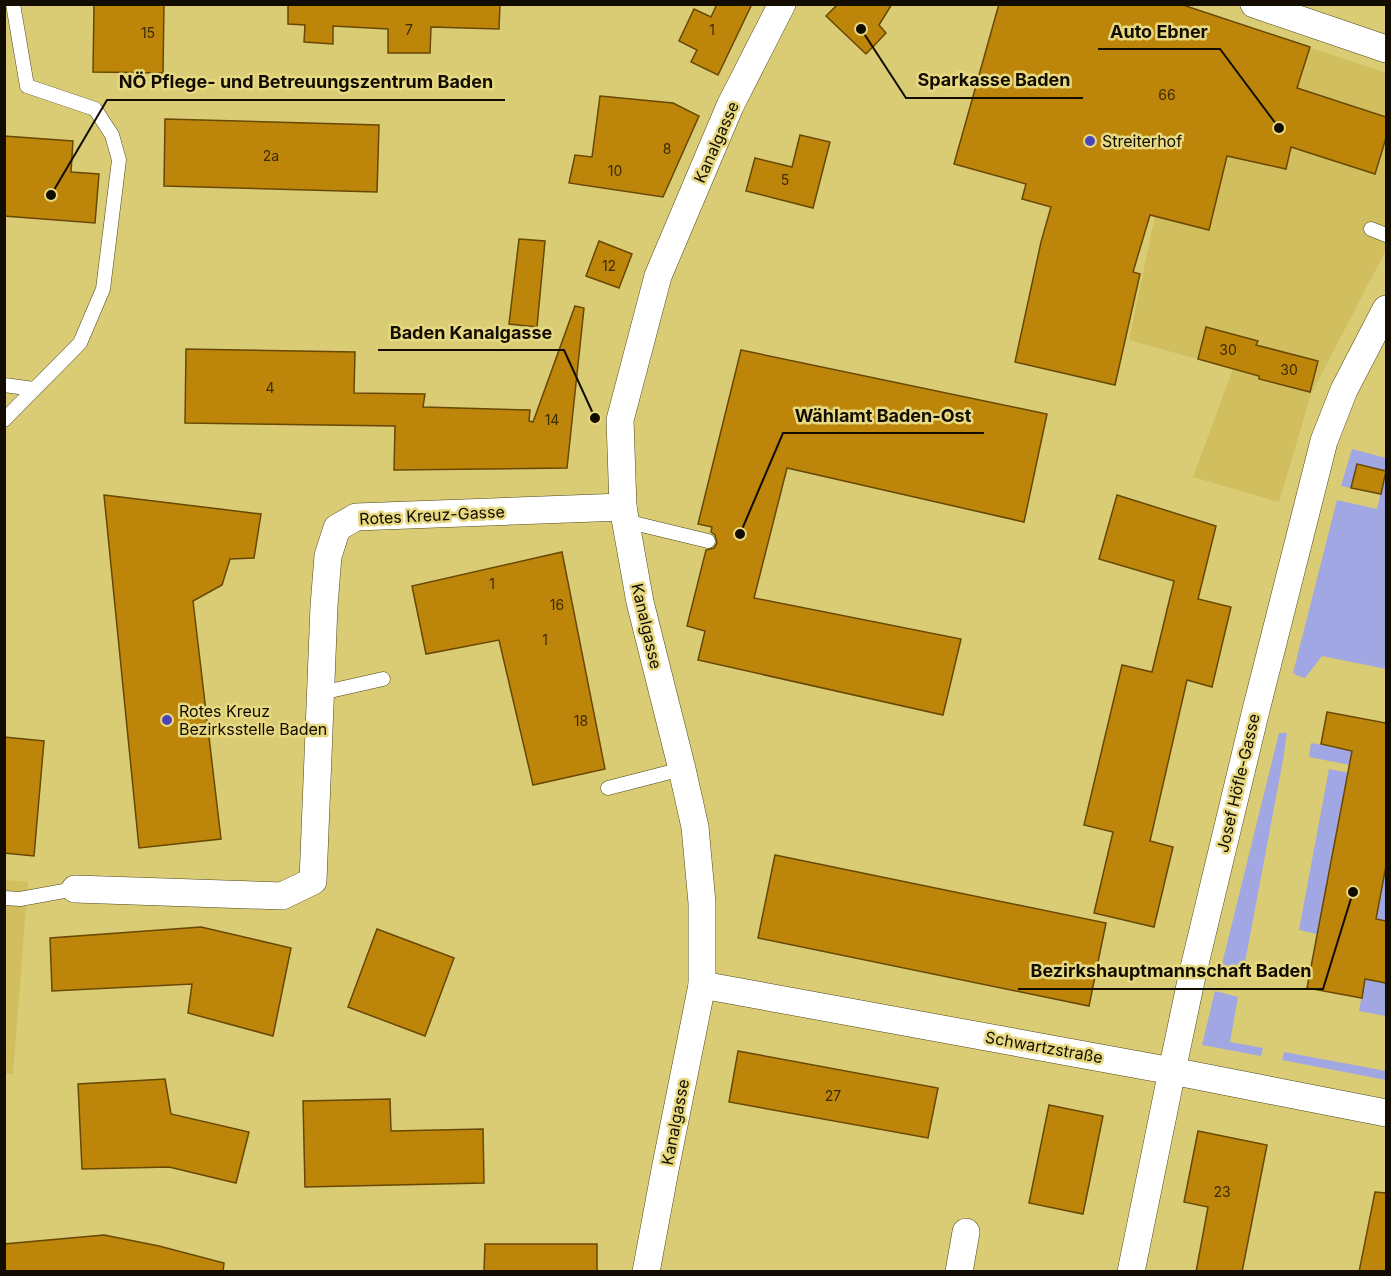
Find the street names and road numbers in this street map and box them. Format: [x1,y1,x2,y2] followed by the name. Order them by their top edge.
[689,98,743,186] street label: Kanalgasse
[359,501,505,529] street label: Rotes Kreuz-Gasse
[627,581,667,671] street label: Kanalgasse
[1212,712,1264,854] street label: Josef Höfle-Gasse
[984,1027,1104,1067] street label: Schwartzstraße
[657,1077,693,1167] street label: Kanalgasse

